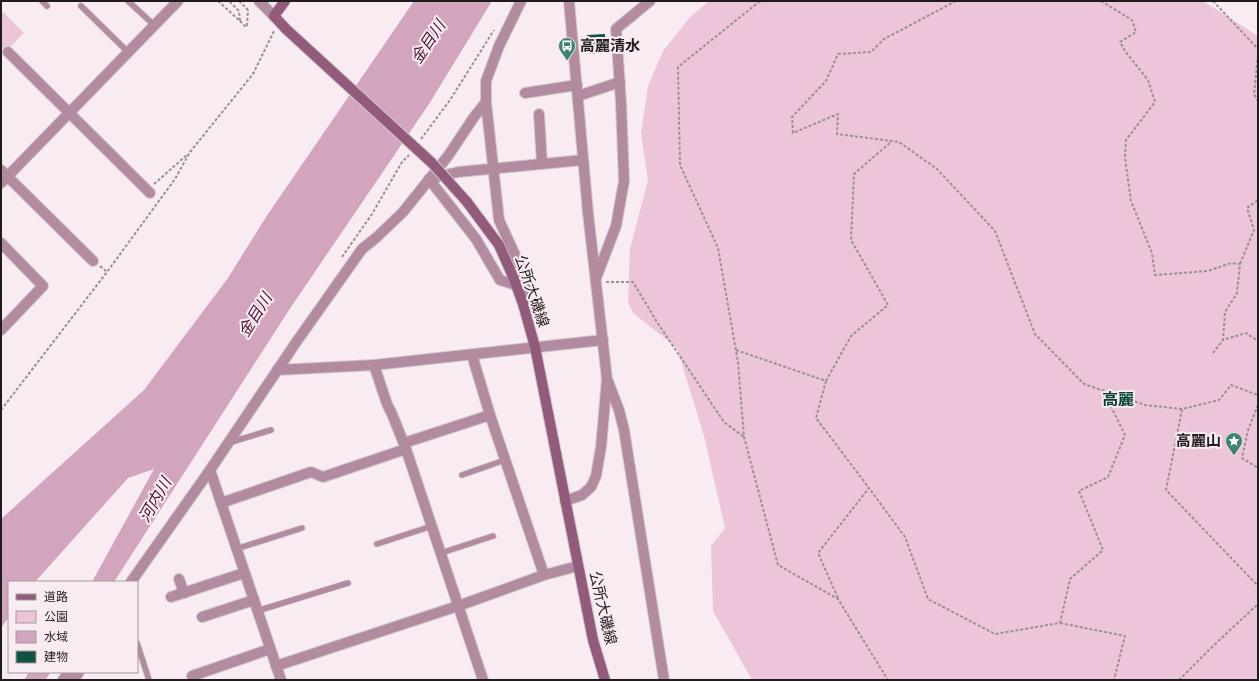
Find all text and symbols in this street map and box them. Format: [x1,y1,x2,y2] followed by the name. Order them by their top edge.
[407,15,450,67] water label: 金目川
[557,36,577,61] bus stop icon: 高麗清水
[580,37,640,55] place label: 高麗清水
[511,253,553,329] street label: 公所大磯線
[234,288,277,340] water label: 金目川
[1102,390,1134,409] district label: 高麗
[1224,431,1244,456] place icon: 高麗山
[1176,432,1221,450] place label: 高麗山
[135,473,176,526] water label: 河内川
[586,569,620,647] street label: 公所大磯線
[8,581,138,673] legend
[44,590,68,604] text: 道路
[44,610,68,624] text: 公園
[44,630,68,644] text: 水域
[44,650,68,664] text: 建物

